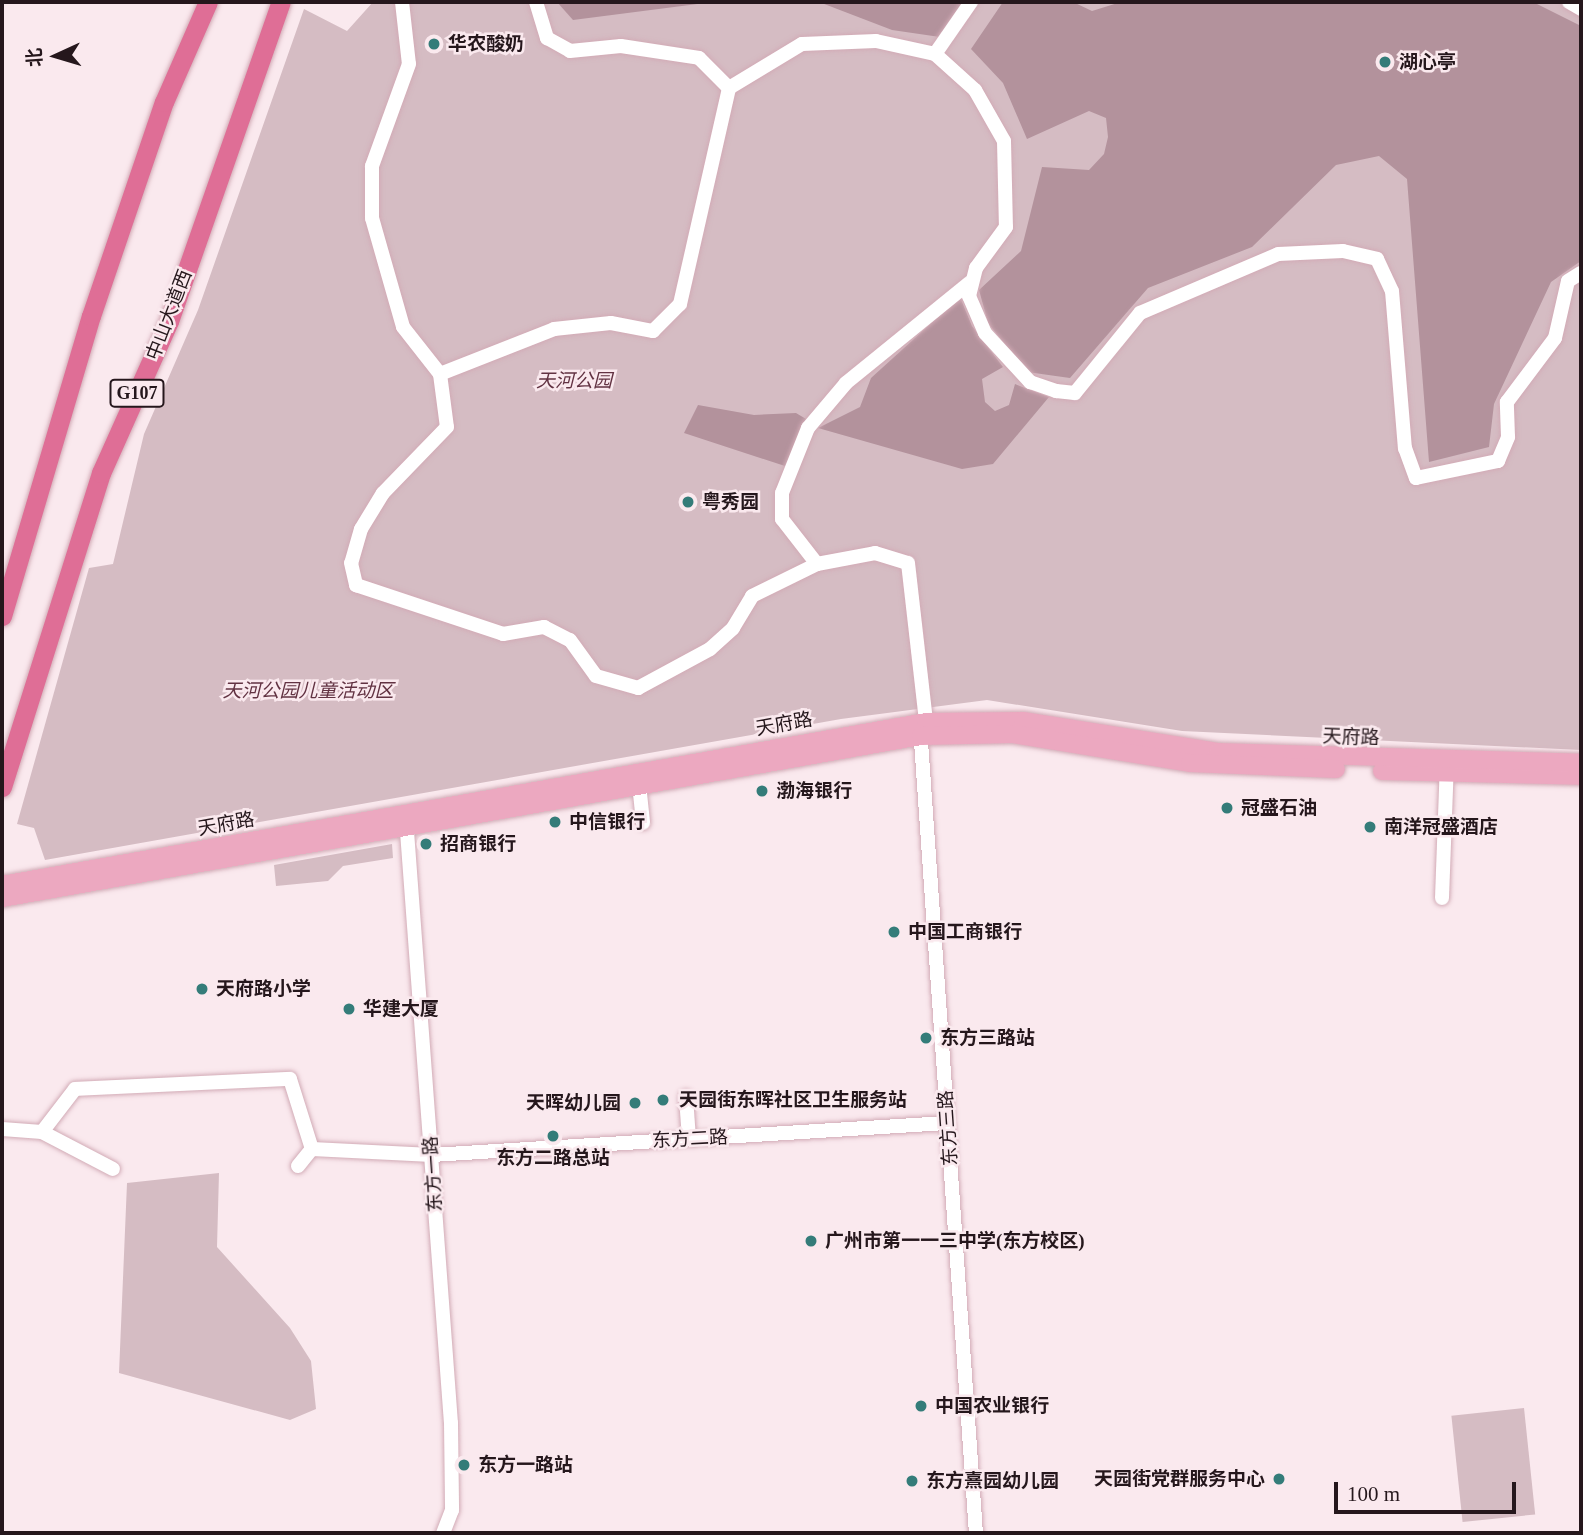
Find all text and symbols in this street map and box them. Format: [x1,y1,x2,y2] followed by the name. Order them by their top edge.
[21,21,91,91] north arrow
[448,33,524,55] place label: 华农酸奶
[426,36,442,52] marker: 华农酸奶
[23,47,46,68] text: 北
[1399,51,1456,73] place label: 湖心亭
[1377,54,1393,70] marker: 湖心亭
[141,267,197,363] street label: 中山大道西
[536,370,612,392] park label: 天河公园
[109,379,165,408] road number: G107
[702,491,759,513] place label: 粤秀园
[680,494,696,510] marker: 粤秀园
[223,680,393,702] park label: 天河公园儿童活动区
[754,708,814,740] street label: 天府路
[1322,725,1380,749] street label: 天府路
[776,780,852,802] place label: 渤海银行
[754,783,770,799] marker: 渤海银行
[1241,797,1317,819] place label: 冠盛石油
[1219,800,1235,816] marker: 冠盛石油
[196,808,256,840] street label: 天府路
[569,811,645,833] place label: 中信银行
[547,814,563,830] marker: 中信银行
[1384,816,1498,838] place label: 南洋冠盛酒店
[1362,819,1378,835] marker: 南洋冠盛酒店
[440,833,516,855] place label: 招商银行
[418,836,434,852] marker: 招商银行
[908,921,1022,943] place label: 中国工商银行
[886,924,902,940] marker: 中国工商银行
[216,978,311,1000] place label: 天府路小学
[194,981,210,997] marker: 天府路小学
[363,998,439,1020] place label: 华建大厦
[341,1001,357,1017] marker: 华建大厦
[940,1027,1035,1049] place label: 东方三路站
[918,1030,934,1046] marker: 东方三路站
[679,1089,907,1111] place label: 天园街东晖社区卫生服务站
[934,1089,962,1167] street label: 东方三路
[653,1090,673,1110] marker: 天园街东晖社区卫生服务站
[526,1092,621,1114] place label: 天晖幼儿园
[627,1095,643,1111] marker: 天晖幼儿园
[651,1126,729,1152] street label: 东方二路
[545,1128,561,1144] marker: 东方二路总站
[419,1135,447,1213] street label: 东方一路
[496,1147,610,1169] place label: 东方二路总站
[825,1230,1085,1252] place label: 广州市第一一三中学(东方校区)
[803,1233,819,1249] marker: 广州市第一一三中学(东方校区)
[935,1395,1049,1417] place label: 中国农业银行
[913,1398,929,1414] marker: 中国农业银行
[478,1454,573,1476] place label: 东方一路站
[456,1457,472,1473] marker: 东方一路站
[1094,1468,1265,1490] place label: 天园街党群服务中心
[1338,1468,1520,1512] scale bar
[926,1470,1059,1492] place label: 东方熹园幼儿园
[1271,1471,1287,1487] marker: 天园街党群服务中心
[904,1473,920,1489] marker: 东方熹园幼儿园
[1347,1482,1400,1506] text: 100 m

